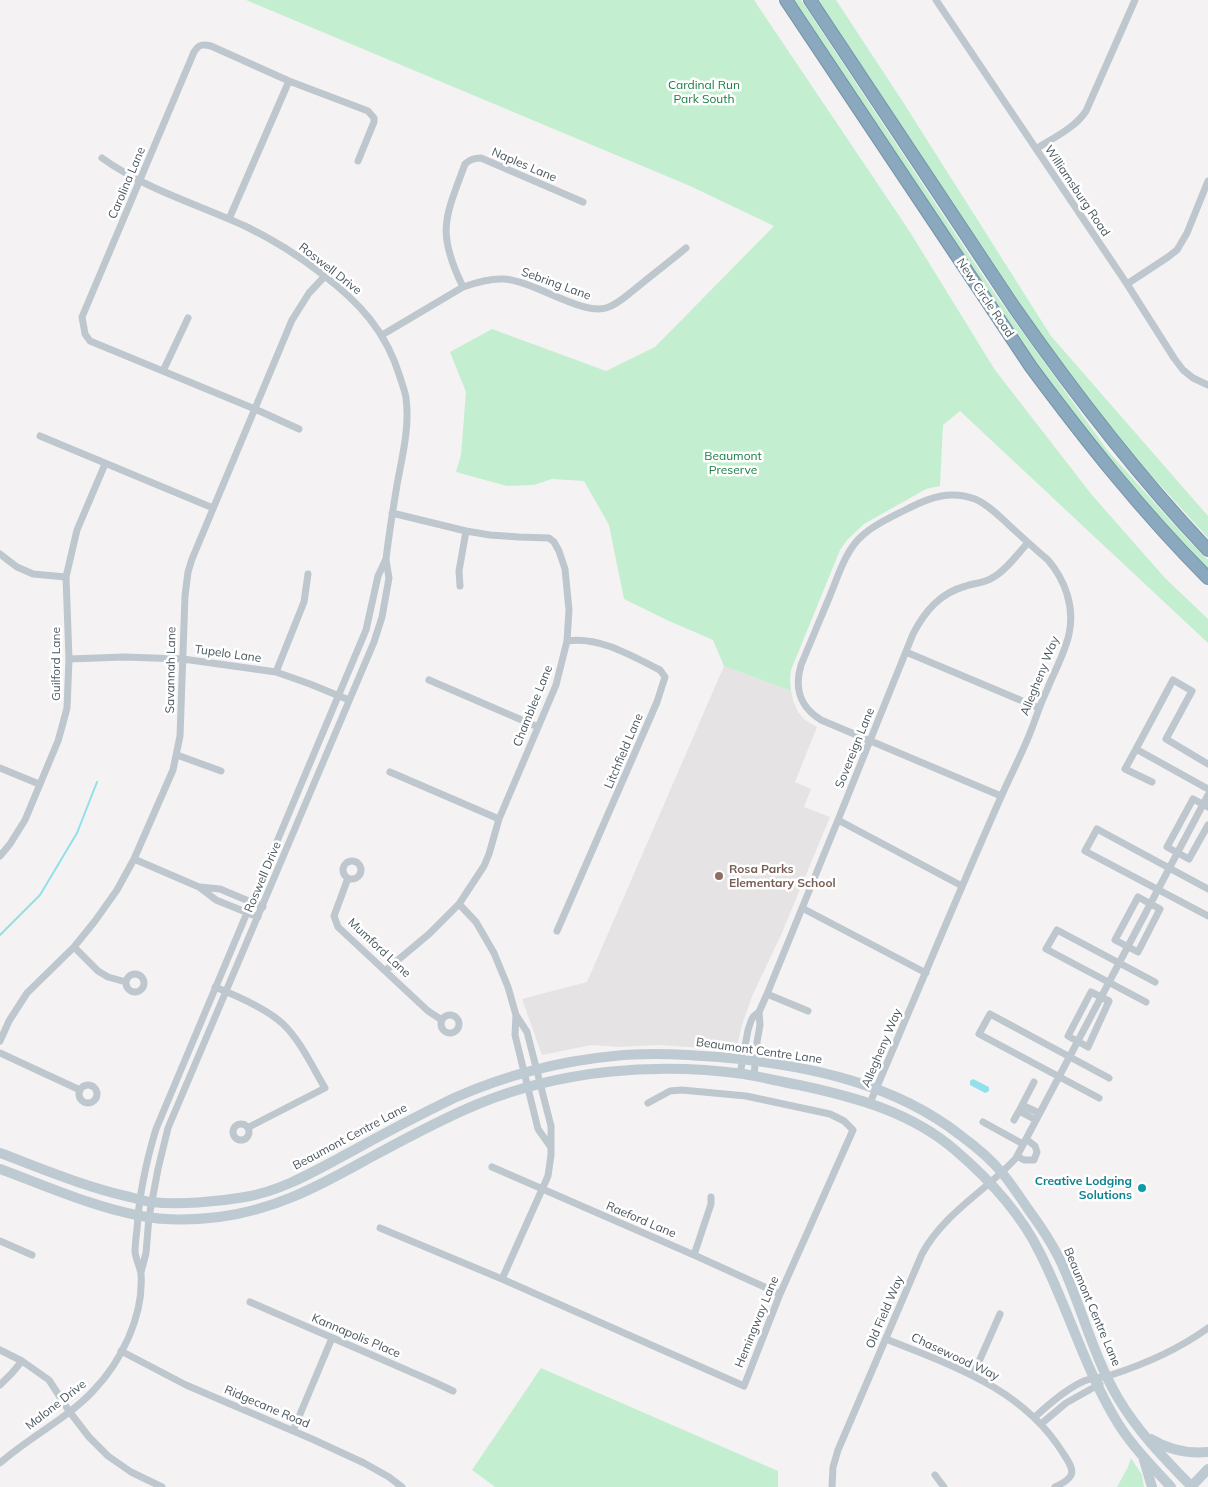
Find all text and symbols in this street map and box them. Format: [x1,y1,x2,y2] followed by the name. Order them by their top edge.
[668,78,740,106] park label: Cardinal Run Park South
[1041,143,1113,239] street label: Williamsburg Road
[105,145,149,221] street label: Carolina Lane
[489,145,559,185] street label: Naples Lane
[296,240,364,298] street label: Roswell Drive
[953,256,1017,340] street label: New Circle Road
[519,265,593,303] street label: Sebring Lane
[704,449,762,477] park label: Beaumont Preserve
[163,626,179,714] street label: Savannah Lane
[49,627,63,701] street label: Guilford Lane
[1017,634,1063,718] street label: Allegheny Way
[194,642,262,666] street label: Tupelo Lane
[510,663,556,749] street label: Chamblee Lane
[832,706,878,790] street label: Sovereign Lane
[602,711,646,791] street label: Litchfield Lane
[242,839,284,915] street label: Roswell Drive
[729,862,836,890] place label: Rosa Parks Elementary School
[713,870,725,882] marker: Rosa Parks Elementary School
[345,915,413,981] street label: Mumford Lane
[859,1006,905,1090] street label: Allegheny Way
[695,1035,823,1067] street label: Beaumont Centre Lane
[290,1101,410,1173] street label: Beaumont Centre Lane
[1035,1174,1132,1202] place label: Creative Lodging Solutions
[1136,1182,1148,1194] marker: Creative Lodging Solutions
[604,1199,678,1241] street label: Raeford Lane
[1060,1246,1124,1368] street label: Beaumont Centre Lane
[863,1273,907,1351] street label: Old Field Way
[732,1274,782,1370] street label: Hemingway Lane
[309,1311,403,1361] street label: Kannapolis Place
[909,1330,1001,1384] street label: Chasewood Way
[23,1377,89,1433] street label: Malone Drive
[222,1383,312,1431] street label: Ridgecane Road

